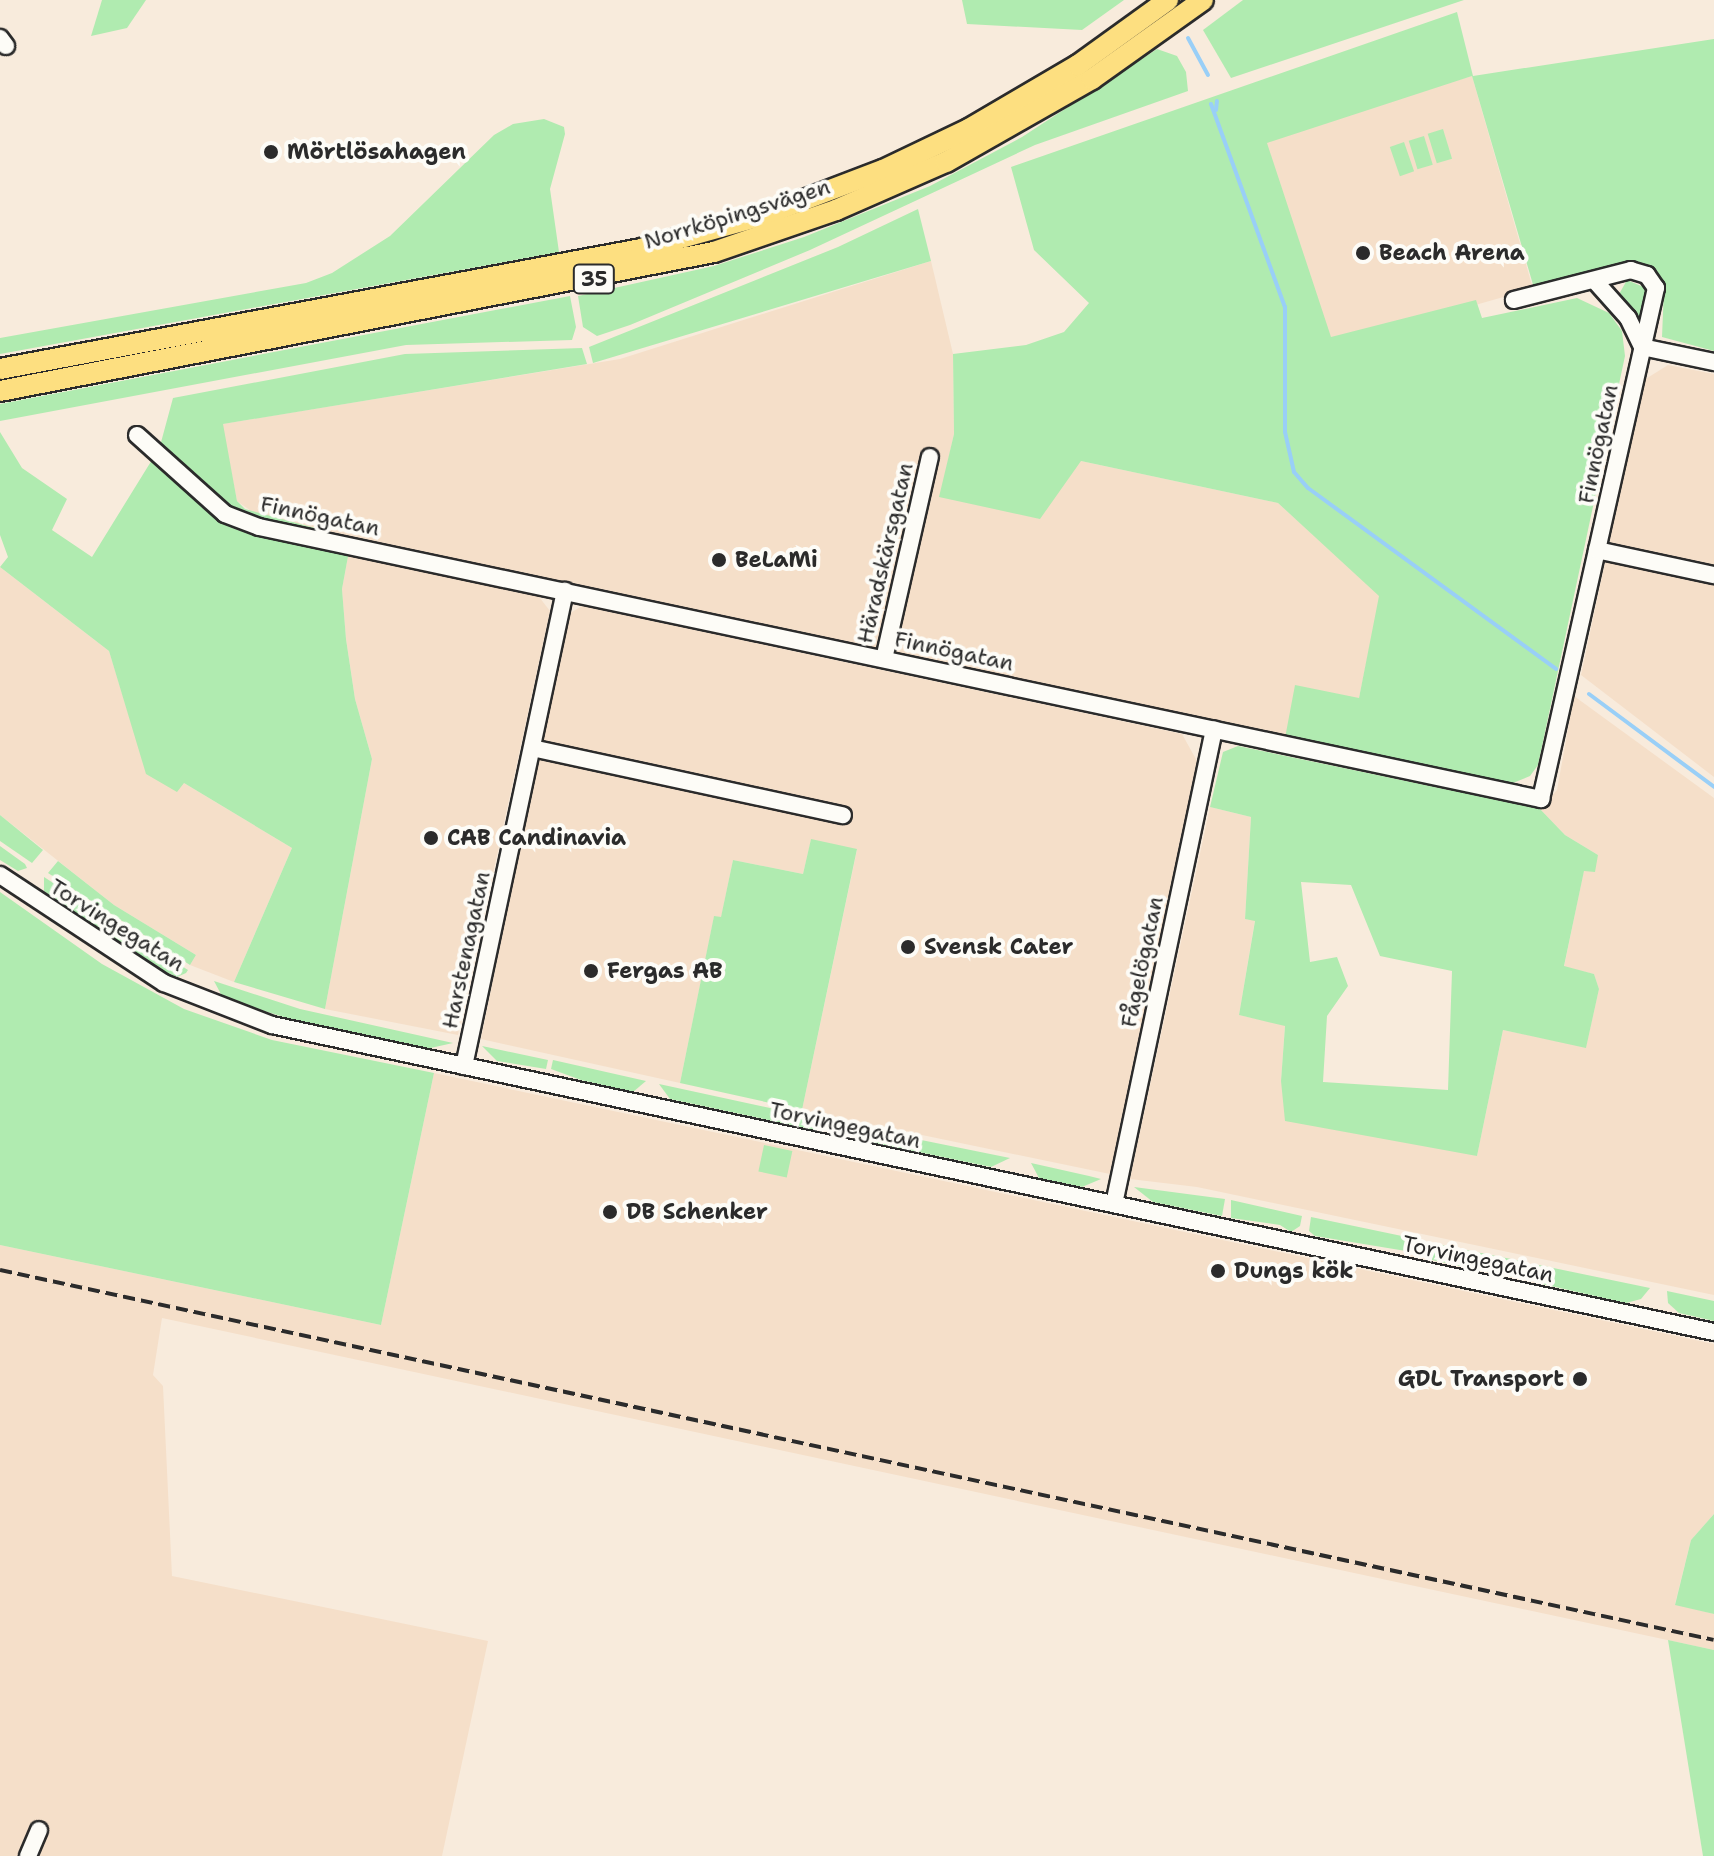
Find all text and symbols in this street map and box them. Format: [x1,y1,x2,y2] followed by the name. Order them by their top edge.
[287,139,466,165] place label: Mörtlösahagen
[262,143,280,161] marker: Mörtlösahagen
[641,173,833,255] street label: Norrköpingsvägen
[1379,240,1525,266] place label: Beach Arena
[1354,244,1372,262] marker: Beach Arena
[572,263,616,295] road number: 35
[1572,382,1624,506] street label: Finnögatan
[851,460,919,646] street label: Häradskärsgatan
[258,490,382,542] street label: Finnögatan
[735,547,818,573] place label: BeLaMi
[710,551,728,569] marker: BeLaMi
[892,625,1016,677] street label: Finnögatan
[447,825,626,851] place label: CAB Candinavia
[422,829,440,847] marker: CAB Candinavia
[436,869,496,1031] street label: Harstenagatan
[45,873,189,977] street label: Torvingegatan
[1115,894,1169,1030] street label: Fågelögatan
[924,934,1073,960] place label: Svensk Cater
[899,938,917,956] marker: Svensk Cater
[607,958,723,984] place label: Fergas AB
[582,962,600,980] marker: Fergas AB
[767,1096,923,1154] street label: Torvingegatan
[626,1199,768,1225] place label: DB Schenker
[601,1203,619,1221] marker: DB Schenker
[1400,1230,1556,1288] street label: Torvingegatan
[1234,1258,1354,1284] place label: Dungs kök
[1209,1262,1227,1280] marker: Dungs kök
[1398,1366,1564,1392] place label: GDL Transport
[1571,1370,1589,1388] marker: GDL Transport

